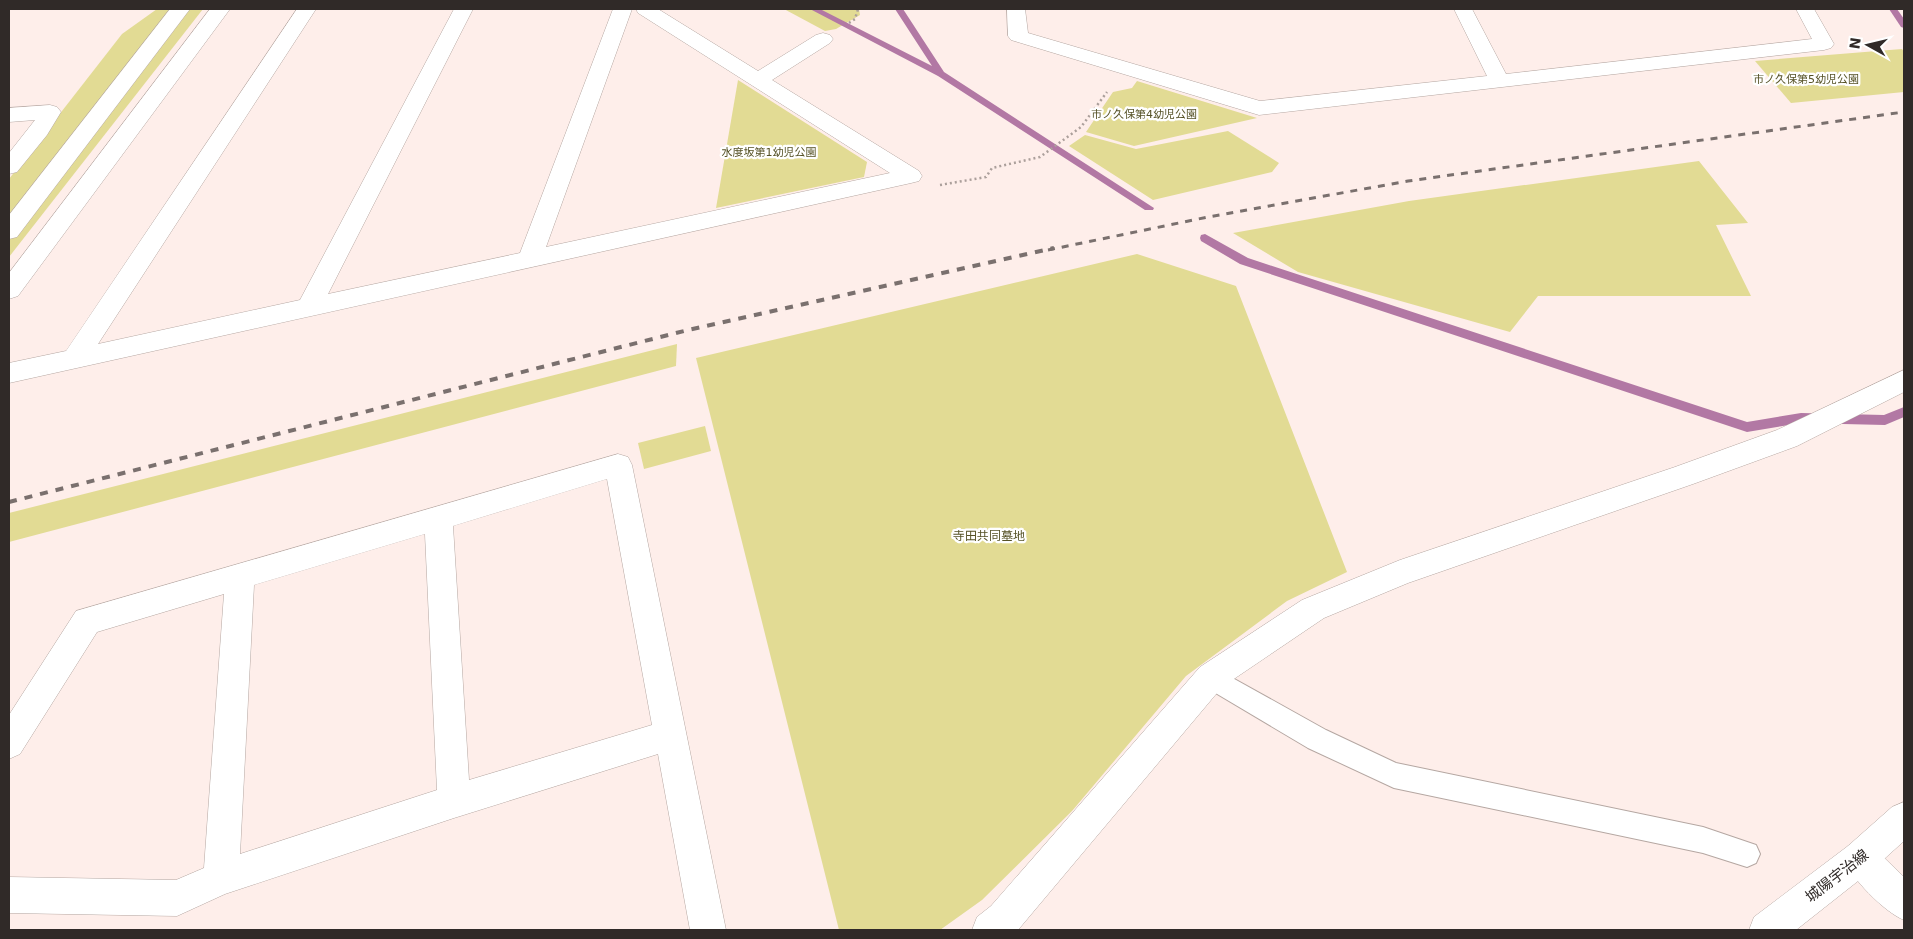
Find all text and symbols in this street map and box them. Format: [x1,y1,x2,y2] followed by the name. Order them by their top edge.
[1843,20,1893,70] north arrow
[1846,36,1864,50] text: N
[1753,73,1859,86] park label: 市ノ久保第5幼児公園
[1091,108,1197,121] park label: 市ノ久保第4幼児公園
[722,146,817,159] park label: 水度坂第1幼児公園
[953,529,1025,543] park label: 寺田共同墓地
[1802,846,1872,906] street label: 城陽宇治線

